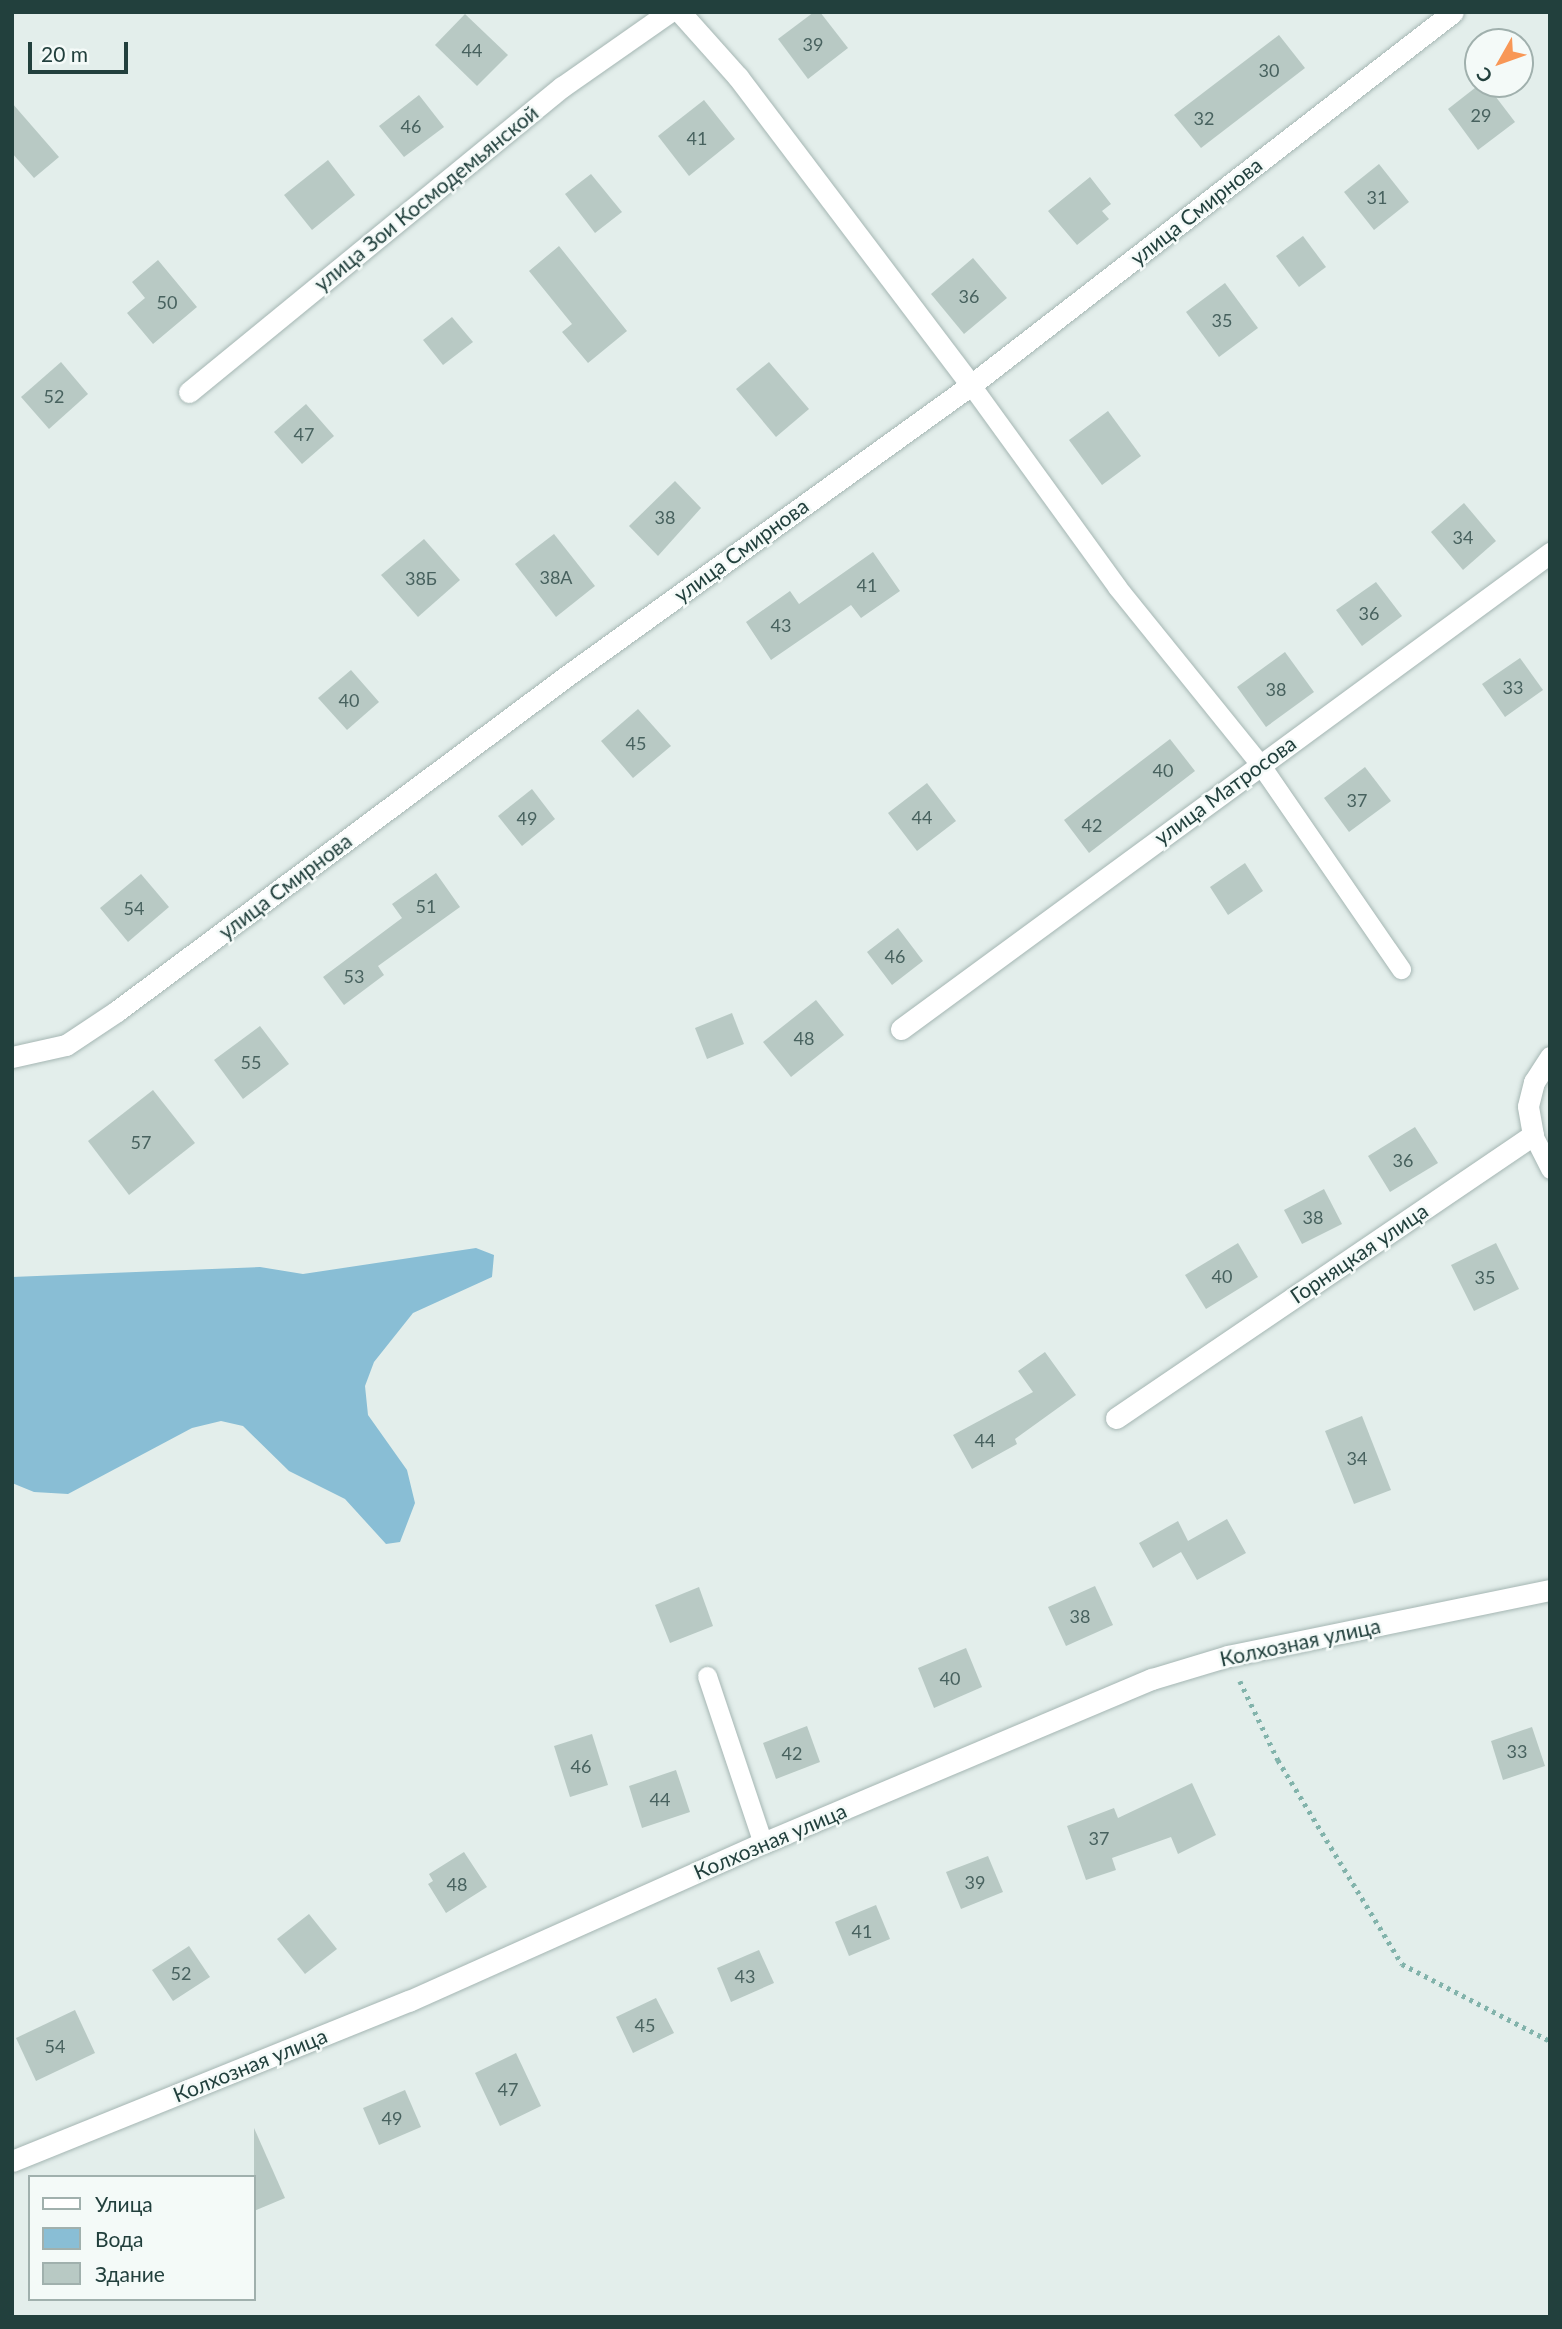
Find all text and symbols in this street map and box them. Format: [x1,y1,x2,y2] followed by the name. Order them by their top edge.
[32,28,131,72] scale bar
[1464,28,1534,98] north arrow
[803,33,823,55] house number: 39
[462,39,482,61] house number: 44
[41,41,88,66] text: 20 m
[1259,59,1279,81] house number: 30
[1471,63,1497,88] text: С
[309,100,543,296] street label: улица Зои Космодемьянской
[1471,104,1491,126] house number: 29
[1194,107,1214,129] house number: 32
[401,115,421,137] house number: 46
[687,127,707,149] house number: 41
[1125,152,1267,270] street label: улица Смирнова
[1367,186,1387,208] house number: 31
[959,285,979,307] house number: 36
[157,291,177,313] house number: 50
[1212,309,1232,331] house number: 35
[44,385,64,407] house number: 52
[294,423,314,445] house number: 47
[669,493,813,607] street label: улица Смирнова
[655,506,675,528] house number: 38
[1453,526,1473,548] house number: 34
[539,566,573,588] house number: 38А
[405,567,437,589] house number: 38Б
[857,574,877,596] house number: 41
[1359,602,1379,624] house number: 36
[771,614,791,636] house number: 43
[1503,676,1523,698] house number: 33
[1266,678,1286,700] house number: 38
[339,689,359,711] house number: 40
[1149,730,1301,850] street label: улица Матросова
[626,732,646,754] house number: 45
[1153,759,1173,781] house number: 40
[1347,789,1367,811] house number: 37
[912,806,932,828] house number: 44
[517,807,537,829] house number: 49
[1082,814,1102,836] house number: 42
[214,828,356,944] street label: улица Смирнова
[416,895,436,917] house number: 51
[124,897,144,919] house number: 54
[885,945,905,967] house number: 46
[344,965,364,987] house number: 53
[794,1027,814,1049] house number: 48
[241,1051,261,1073] house number: 55
[131,1131,151,1153] house number: 57
[1393,1149,1413,1171] house number: 36
[1285,1198,1433,1308] street label: Горняцкая улица
[1303,1206,1323,1228] house number: 38
[1212,1265,1232,1287] house number: 40
[1475,1266,1495,1288] house number: 35
[975,1429,995,1451] house number: 44
[1347,1447,1367,1469] house number: 34
[1070,1605,1090,1627] house number: 38
[1217,1613,1383,1671] street label: Колхозная улица
[940,1667,960,1689] house number: 40
[1507,1740,1527,1762] house number: 33
[782,1742,802,1764] house number: 42
[571,1755,591,1777] house number: 46
[650,1788,670,1810] house number: 44
[690,1797,850,1885] street label: Колхозная улица
[1089,1827,1109,1849] house number: 37
[965,1871,985,1893] house number: 39
[447,1873,467,1895] house number: 48
[852,1920,872,1942] house number: 41
[171,1962,191,1984] house number: 52
[735,1965,755,1987] house number: 43
[635,2014,655,2036] house number: 45
[169,2023,331,2107] street label: Колхозная улица
[45,2035,65,2057] house number: 54
[498,2078,518,2100] house number: 47
[382,2107,402,2129] house number: 49
[28,2175,256,2301] legend
[95,2191,153,2216] text: Улица
[95,2226,143,2251] text: Вода
[95,2261,165,2286] text: Здание

